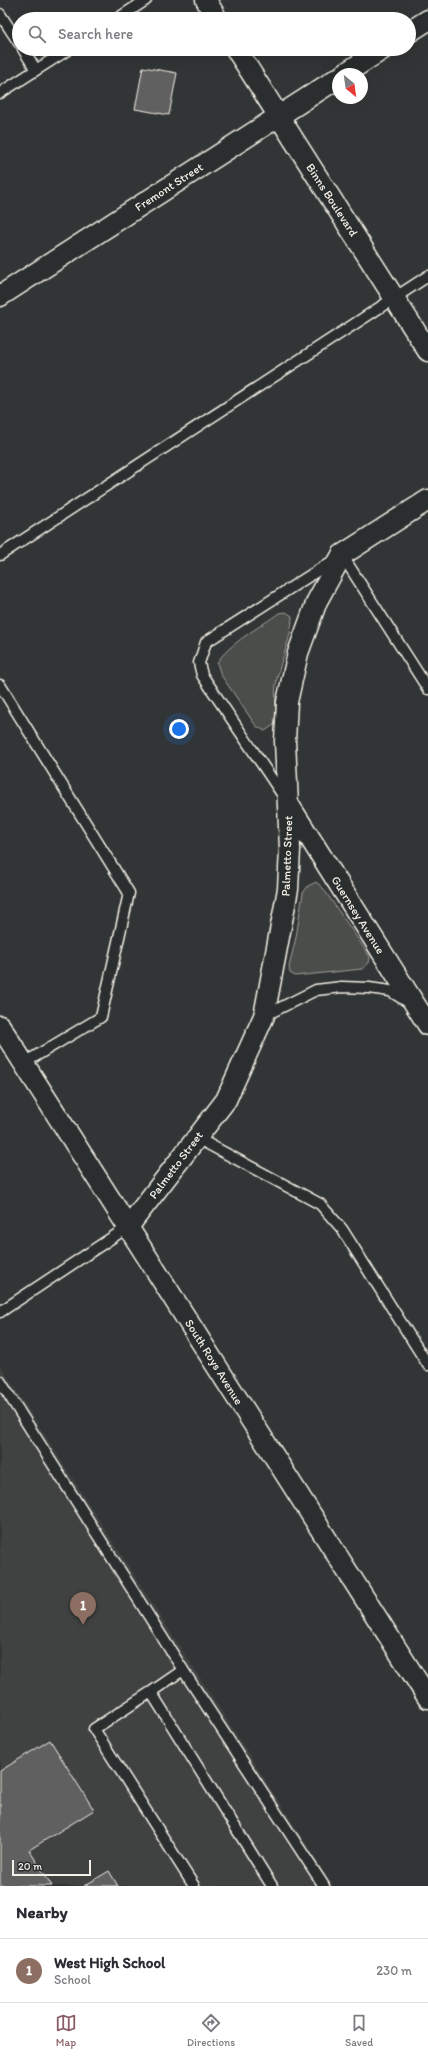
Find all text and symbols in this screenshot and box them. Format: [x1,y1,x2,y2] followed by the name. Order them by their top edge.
[12,12,416,56] search box
[26,23,48,45] icon: search
[58,25,133,43] text: Search here
[332,68,368,104] north arrow
[132,160,206,214] street label: Fremont Street
[303,161,361,240] street label: Binns Boulevard
[169,719,189,739] your location
[279,815,295,897] street label: Palmetto Street
[328,873,388,957] street label: Guernsey Avenue
[146,1128,206,1201] street label: Palmetto Street
[182,1317,246,1408] street label: South Roys Avenue
[70,1592,96,1625] pin: 1
[12,1858,91,1877] scale bar
[18,1860,42,1873] text: 20 m
[16,1902,68,1922] text: Nearby
[54,1954,165,1972] text: West High School
[26,1963,32,1978] text: 1
[376,1963,412,1978] text: 230 m
[54,1972,91,1987] text: School
[55,2012,77,2049] tab: Map
[187,2012,235,2049] tab: Directions
[345,2012,373,2049] tab: Saved

